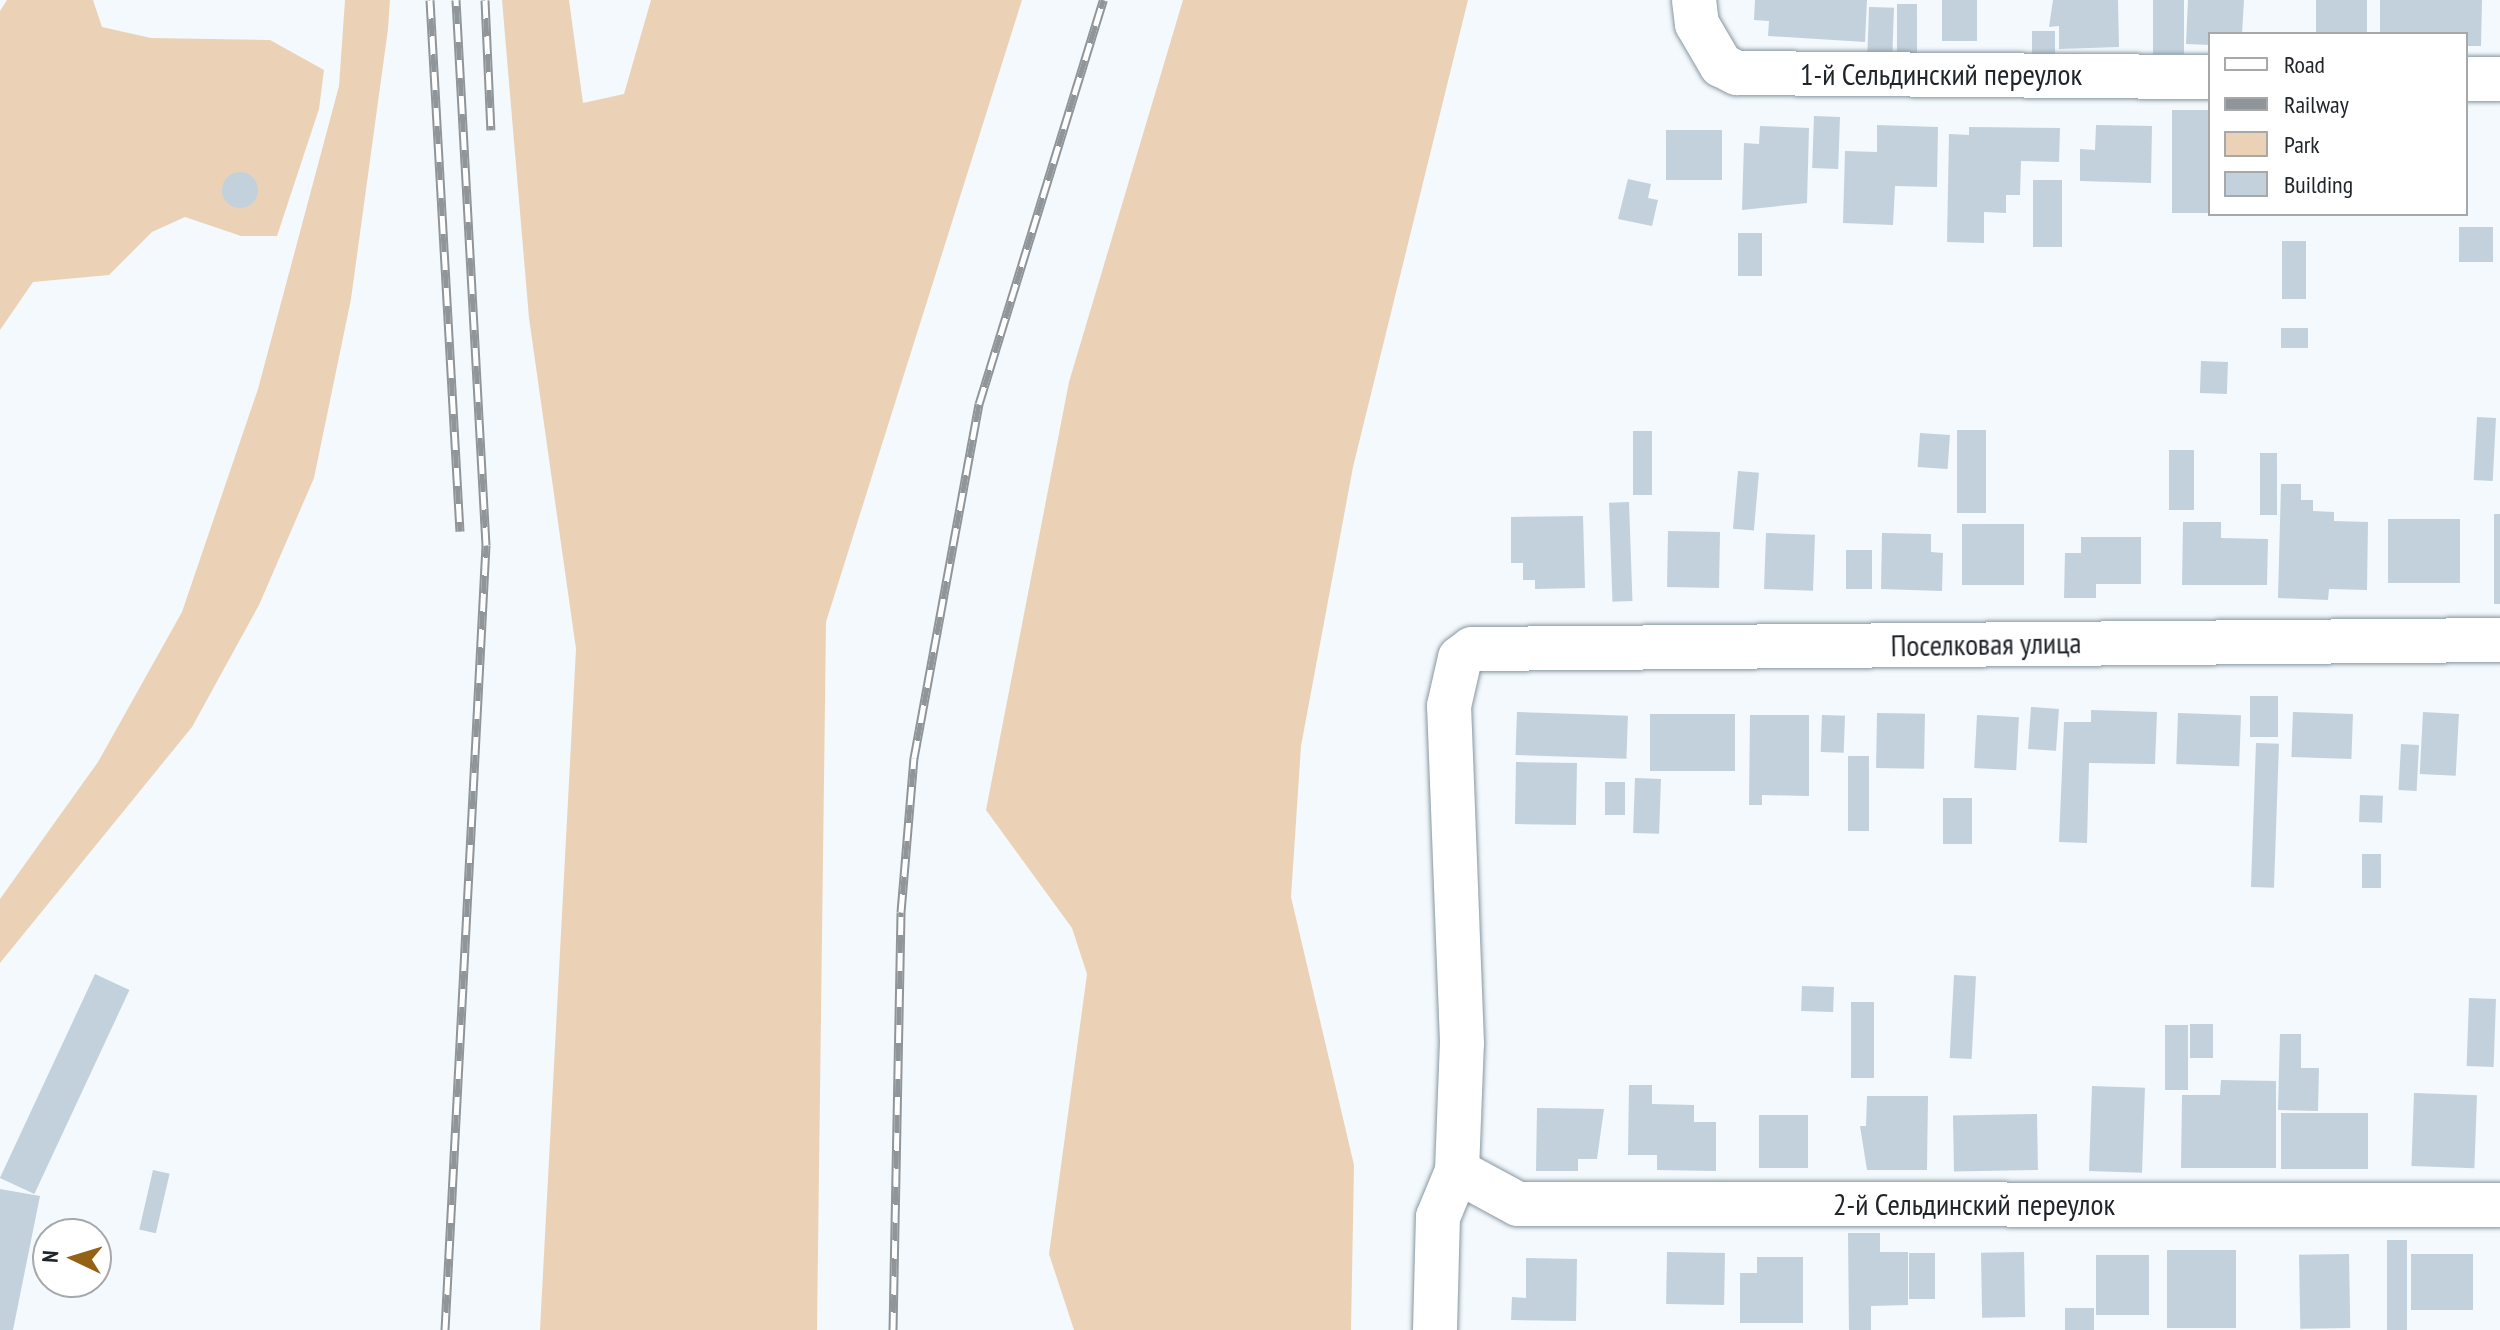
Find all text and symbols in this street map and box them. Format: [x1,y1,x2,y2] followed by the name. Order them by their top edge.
[2208,32,2468,216] legend
[2284,49,2325,80] text: Road
[1800,56,2082,92] street label: 1-й Сельдинский переулок
[2284,89,2349,120] text: Railway
[2284,129,2320,160] text: Park
[2284,169,2353,200] text: Building
[1890,624,2082,664] street label: Поселковая улица
[1833,1186,2115,1222] street label: 2-й Сельдинский переулок
[32,1218,112,1298] north arrow
[36,1250,64,1263] text: N

